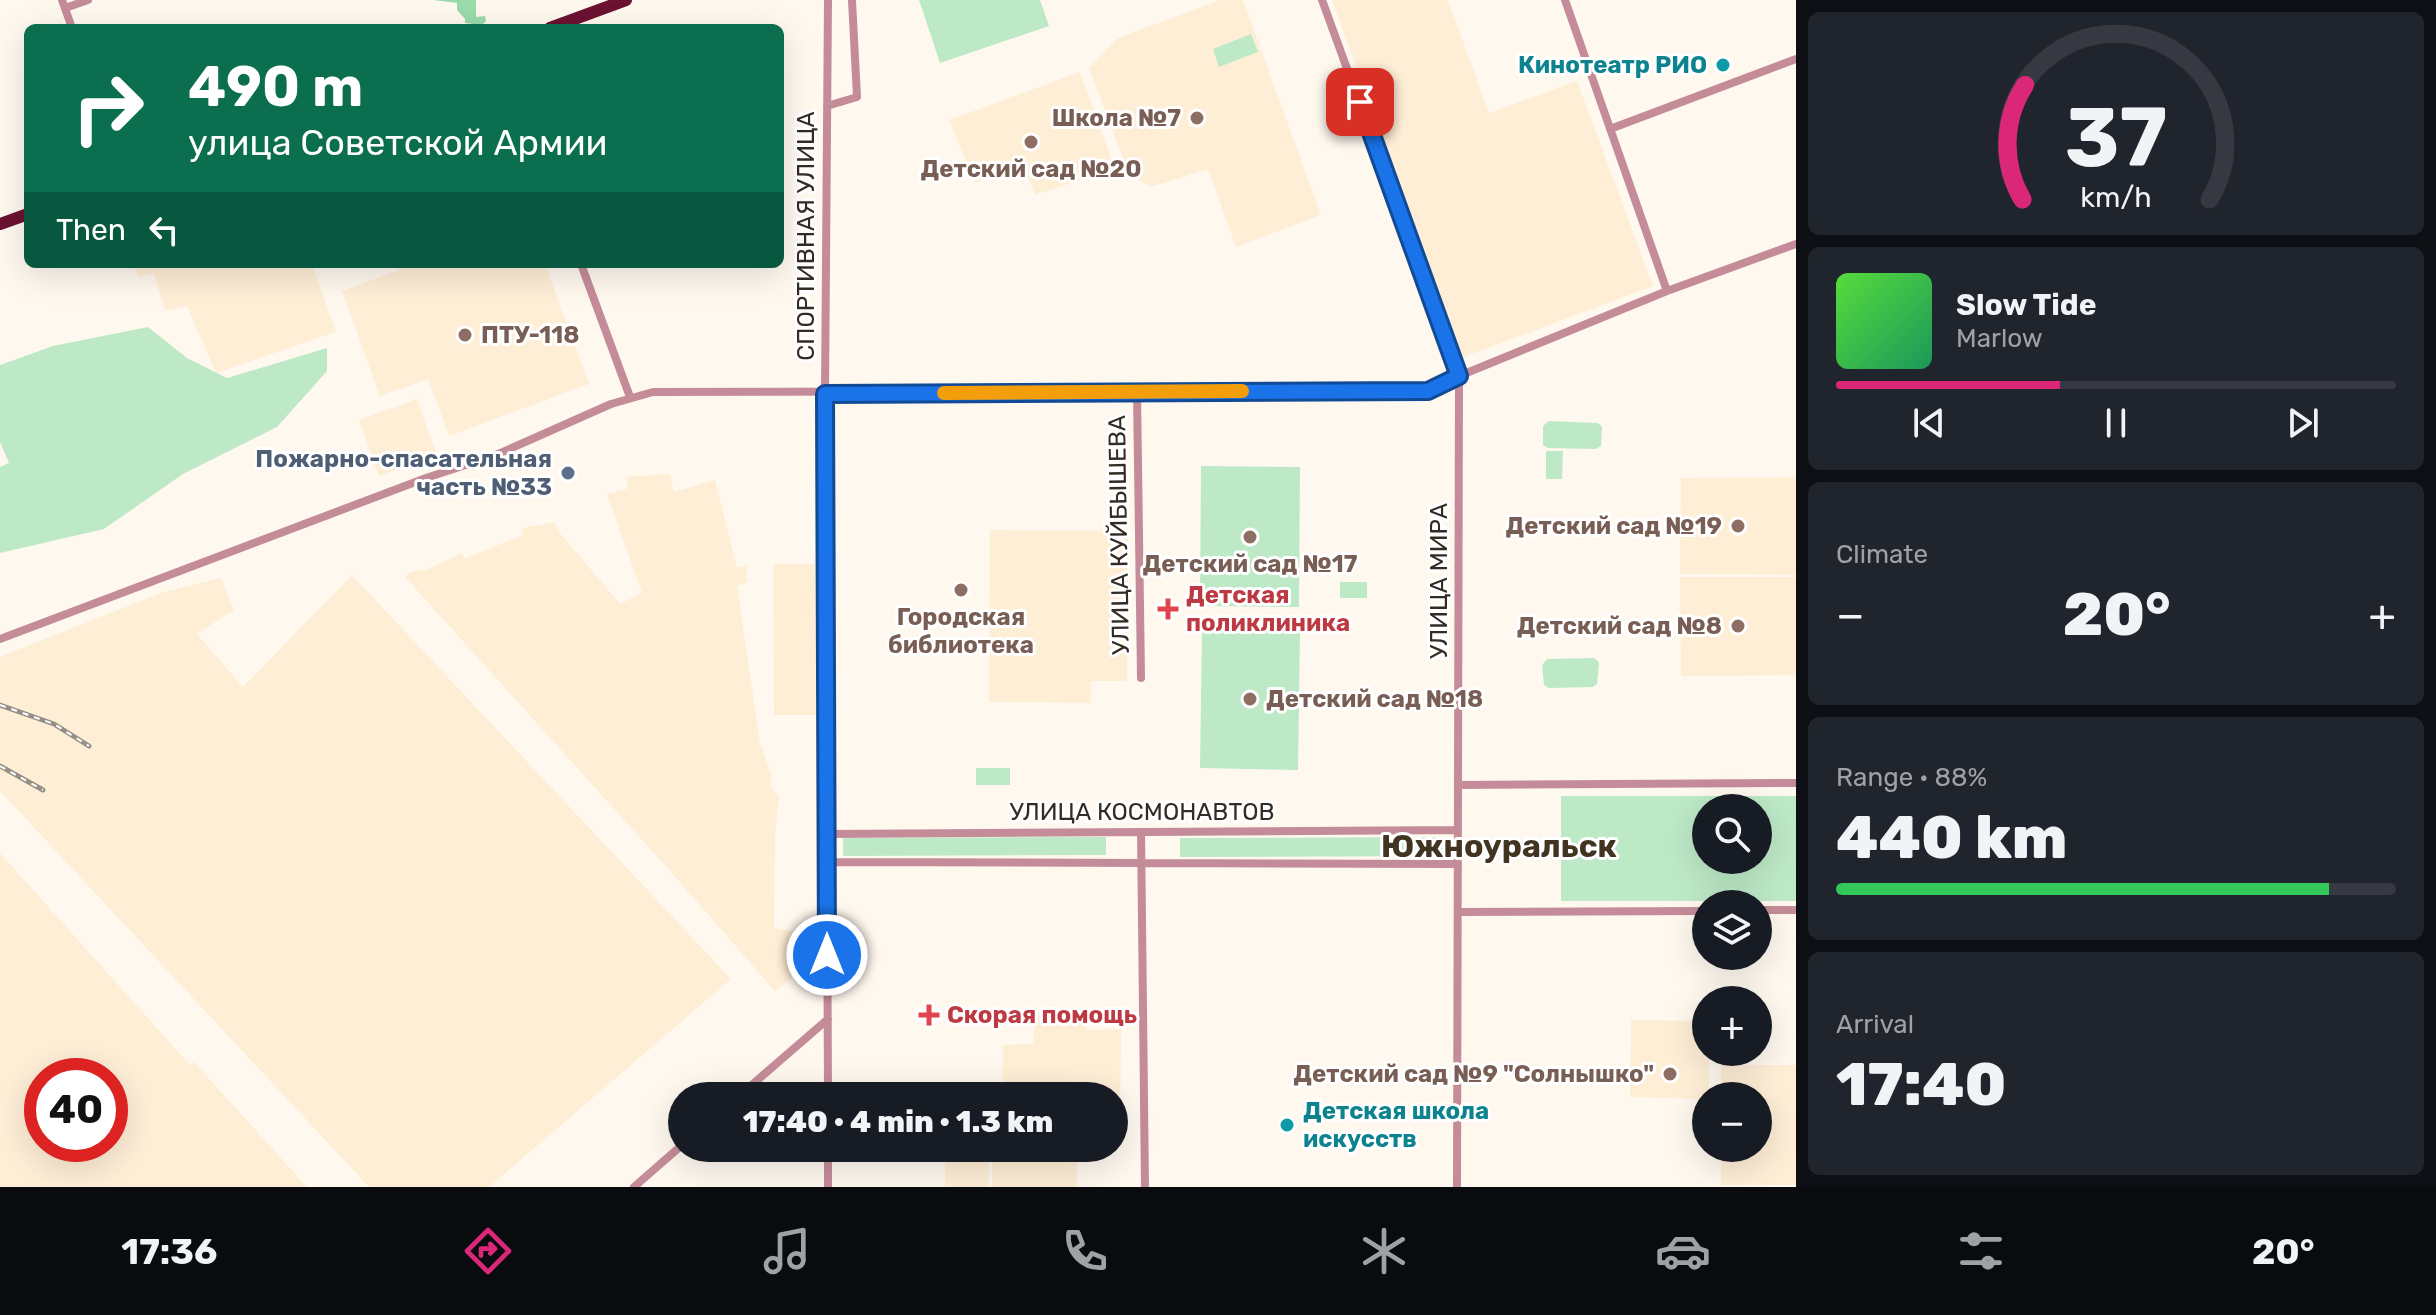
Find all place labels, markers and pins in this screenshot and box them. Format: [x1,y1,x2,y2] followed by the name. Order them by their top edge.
[1518,51,1707,79] place label: Кинотеатр РИО
[1714,56,1732,74] marker: Кинотеатр РИО
[1326,68,1394,136] pin
[1052,104,1181,132] place label: Школа №7
[1188,109,1206,127] marker: Школа №7
[1022,133,1040,151] marker: Детский сад №20
[920,155,1142,183] place label: Детский сад №20
[481,321,579,349] place label: ПТУ-118
[456,326,474,344] marker: ПТУ-118
[255,445,552,501] place label: Пожарно-спасательная часть №33
[559,464,577,482] marker: Пожарно-спасательная часть №33
[1506,512,1722,540] place label: Детский сад №19
[1729,517,1747,535] marker: Детский сад №19
[1241,528,1259,546] marker: Детский сад №17
[1143,550,1358,578] place label: Детский сад №17
[952,581,970,599] marker: Городская библиотека
[1186,581,1350,637] place label: Детская поликлиника
[1157,598,1179,620] marker: Детская поликлиника
[888,603,1034,659] place label: Городская библиотека
[1517,612,1722,640] place label: Детский сад №8
[1729,617,1747,635] marker: Детский сад №8
[1266,685,1483,713] place label: Детский сад №18
[1241,690,1259,708] marker: Детский сад №18
[947,1001,1137,1029] place label: Скорая помощь
[918,1004,940,1026] marker: Скорая помощь
[1293,1060,1654,1088] place label: Детский сад №9 "Солнышко"
[1661,1065,1679,1083] marker: Детский сад №9 "Солнышко"
[1303,1097,1489,1153] place label: Детская школа искусств
[1278,1116,1296,1134] marker: Детская школа искусств

